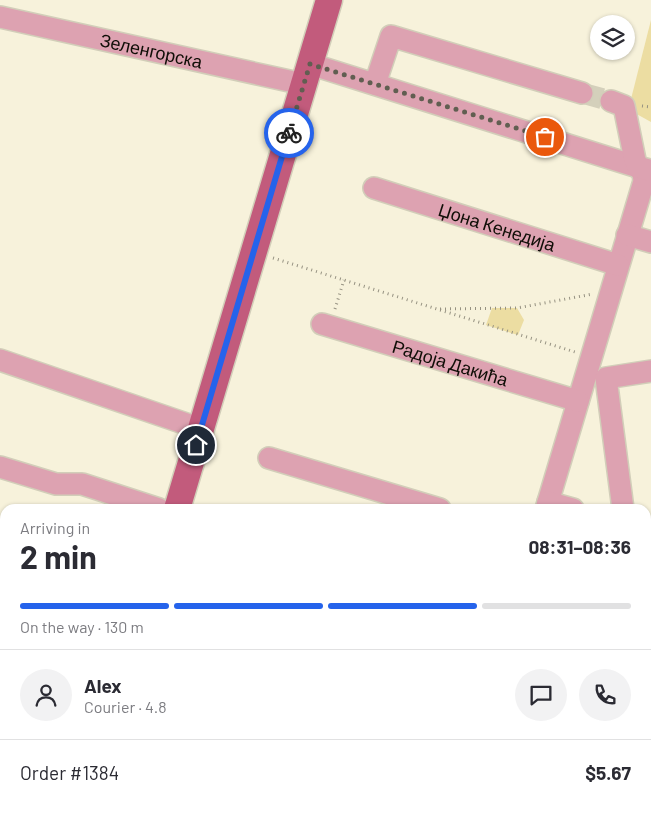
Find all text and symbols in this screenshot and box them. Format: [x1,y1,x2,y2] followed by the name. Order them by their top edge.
[590,15,635,60] map controls
[590,15,635,60] button: layers
[98,28,206,73] street label: Зеленгорска
[264,108,314,158] courier
[524,116,566,158] pin
[275,119,303,147] icon: bike
[531,123,559,151] icon: bag
[436,198,559,256] street label: Џона Кенедија
[390,335,512,391] street label: Радоја Дакића
[175,424,217,466] pin
[182,431,210,459] icon: home
[20,518,90,537] text: Arriving in
[529,535,631,558] text: 08:31–08:36
[20,537,97,575] text: 2 min
[20,617,144,636] text: On the way · 130 m
[20,669,72,721] button: person
[515,669,567,721] button: chat
[579,669,631,721] button: phone
[84,674,122,697] text: Alex
[84,697,167,716] text: Courier · 4.8
[20,761,119,784] text: Order #1384
[585,761,631,784] text: $5.67

